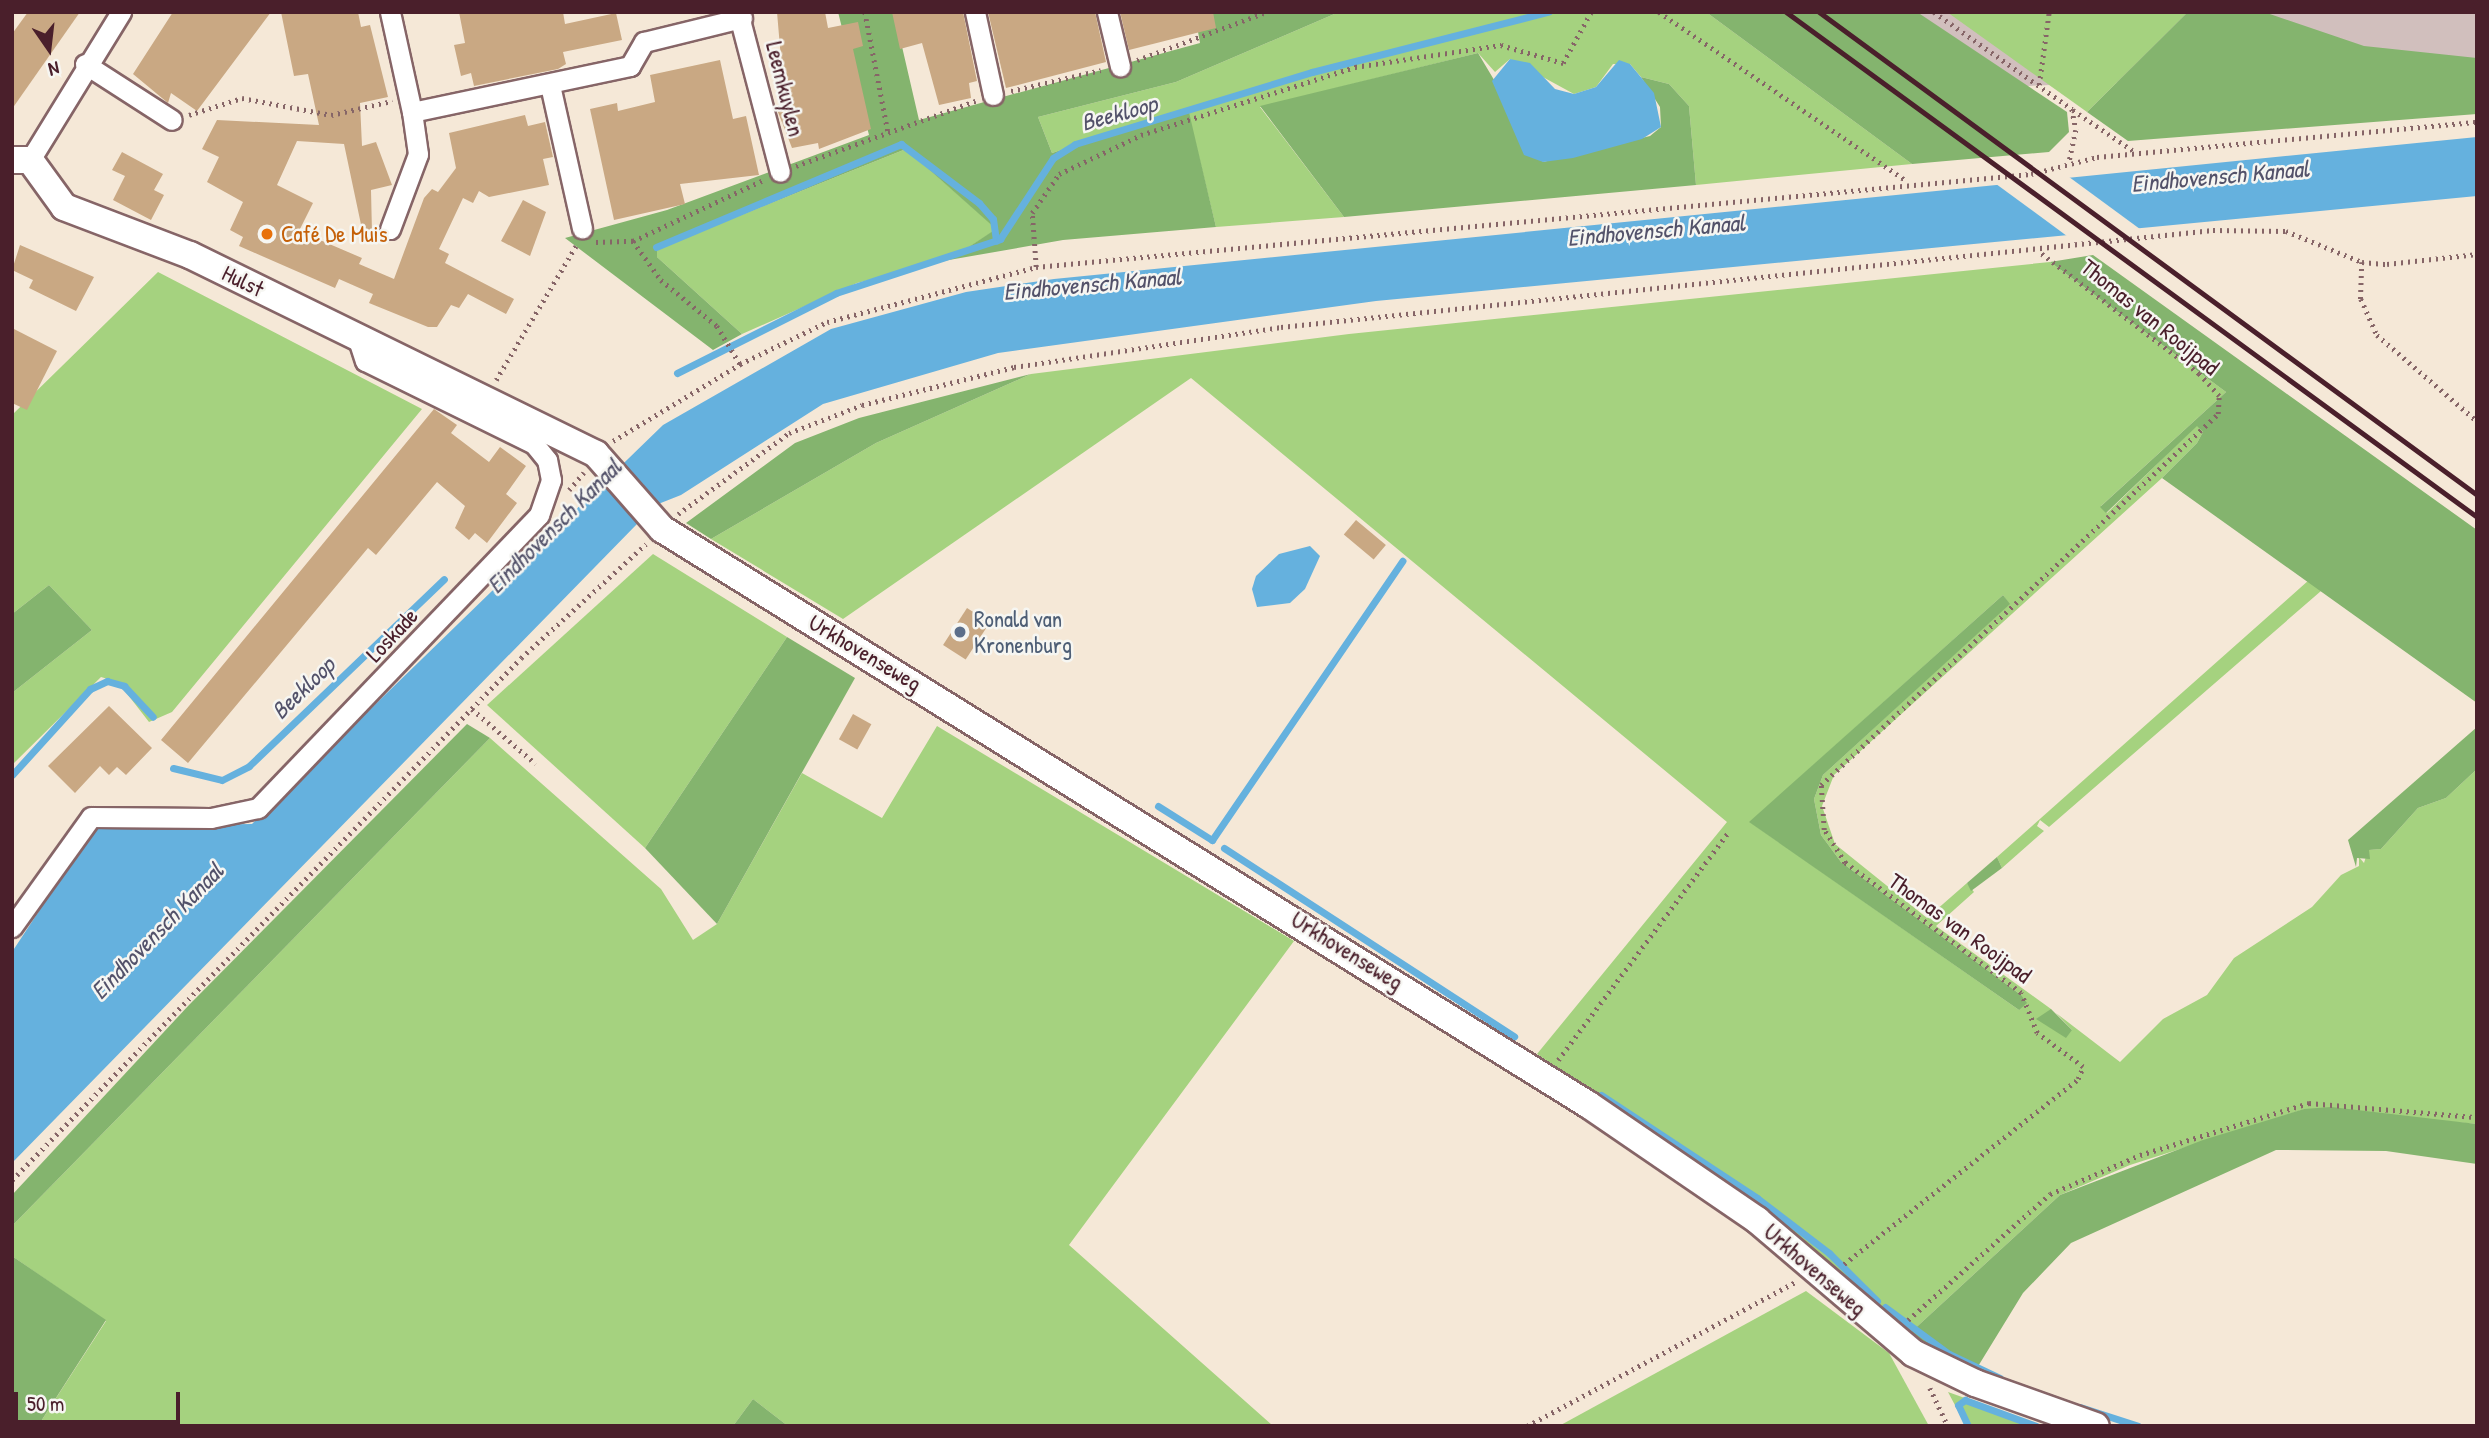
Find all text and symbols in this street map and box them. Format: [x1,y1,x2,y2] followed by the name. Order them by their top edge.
[14,14,84,84] north arrow
[760,39,810,139] street label: Leemkuylen
[46,56,62,83] text: N
[1078,89,1160,137] water label: Beekloop
[2130,154,2310,198] water label: Eindhovensch Kanaal
[1566,208,1746,252] water label: Eindhovensch Kanaal
[281,220,388,248] place label: Café De Muis
[259,226,275,242] marker: Café De Muis
[2075,253,2225,381] street label: Thomas van Rooijpad
[218,259,268,303] street label: Hulst
[1002,262,1182,306] water label: Eindhovensch Kanaal
[481,453,627,599] water label: Eindhovensch Kanaal
[360,602,424,668] street label: Loskade
[974,605,1072,659] place label: Ronald van Kronenburg
[804,609,926,697] street label: Urkhovenseweg
[952,624,968,640] marker: Ronald van Kronenburg
[265,651,341,725] water label: Beekloop
[85,857,229,1005] water label: Eindhovensch Kanaal
[1883,867,2037,989] street label: Thomas van Rooijpad
[1286,906,1408,996] street label: Urkhovenseweg
[1758,1218,1872,1322] street label: Urkhovenseweg
[18,1378,184,1422] scale bar
[27,1389,64,1418] text: 50 m

